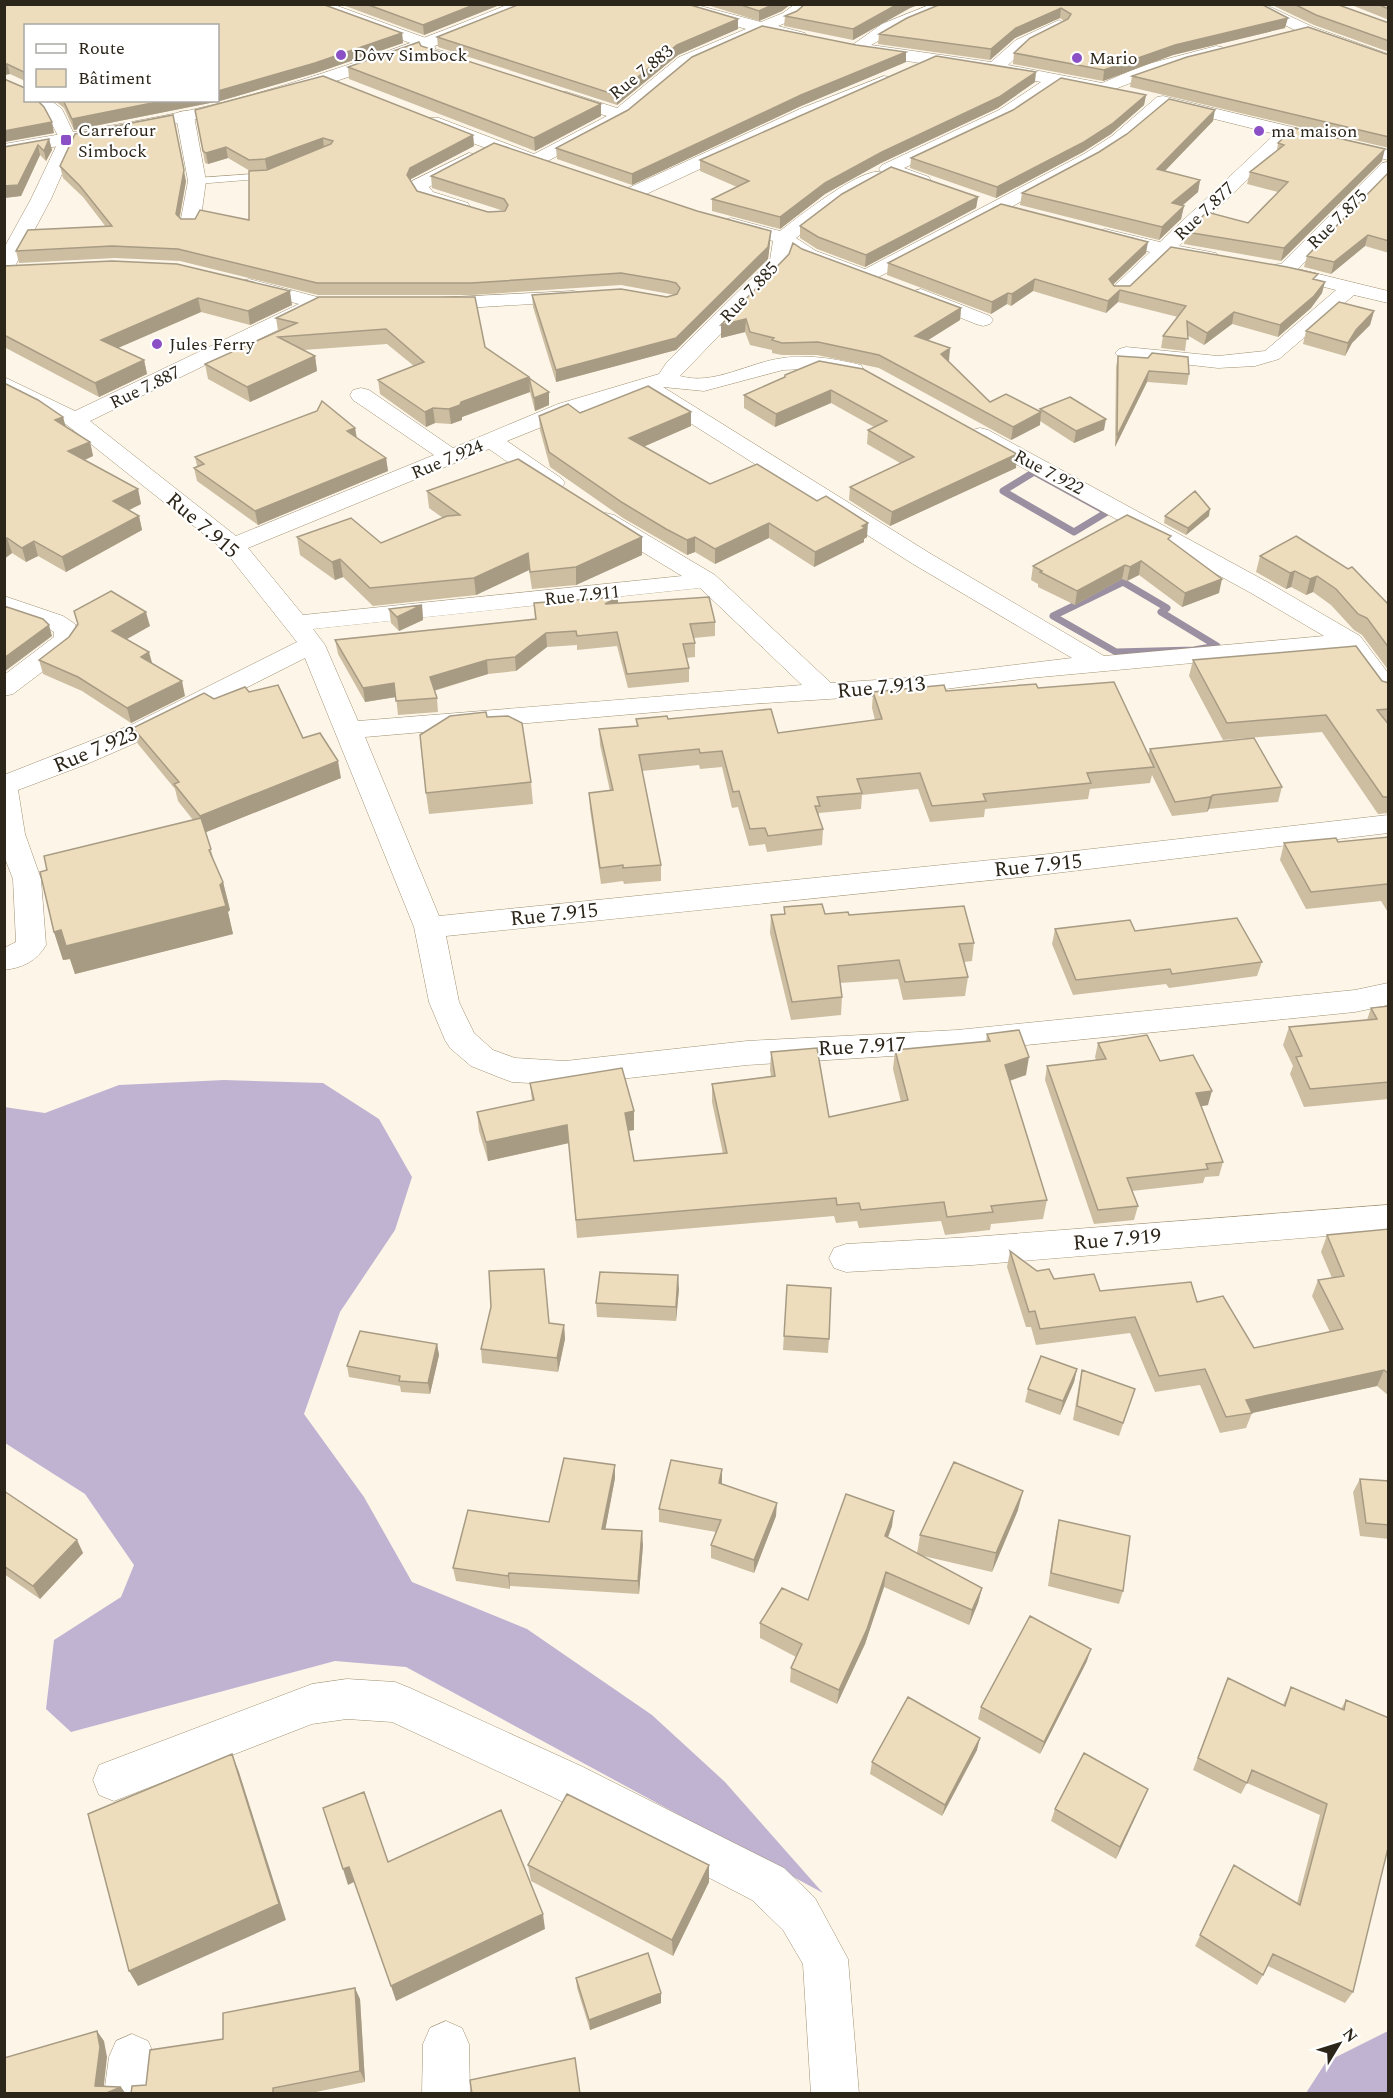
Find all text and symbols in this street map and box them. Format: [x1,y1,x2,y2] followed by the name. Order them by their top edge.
[24,24,219,102] legend
[78,35,125,62] text: Route
[603,38,679,107] street label: Rue 7.883
[353,42,468,69] place label: Dôvv Simbock
[1089,45,1138,72] place label: Mario
[334,48,348,62] marker: Dôvv Simbock
[1070,51,1084,65] marker: Mario
[78,65,152,92] text: Bâtiment
[78,117,156,165] place label: Carrefour Simbock
[1271,118,1358,145] place label: ma maison
[1252,124,1266,138] marker: ma maison
[59,133,73,147] marker: Carrefour Simbock
[1168,175,1241,247] street label: Rue 7.877
[1301,183,1374,256] street label: Rue 7.875
[714,255,785,329] street label: Rue 7.885
[169,331,256,358] place label: Jules Ferry
[150,337,164,351] marker: Jules Ferry
[105,359,185,416] street label: Rue 7.887
[407,432,487,487] street label: Rue 7.924
[1009,443,1089,502] street label: Rue 7.922
[159,485,246,567] street label: Rue 7.915
[543,578,621,613] street label: Rue 7.911
[836,668,927,708] street label: Rue 7.913
[48,718,143,782] street label: Rue 7.923
[993,845,1084,887] street label: Rue 7.915
[509,894,600,936] street label: Rue 7.915
[817,1029,907,1065] street label: Rue 7.917
[1072,1220,1162,1260] street label: Rue 7.919
[1309,2014,1369,2074] north arrow
[1337,2023,1364,2048] text: N

